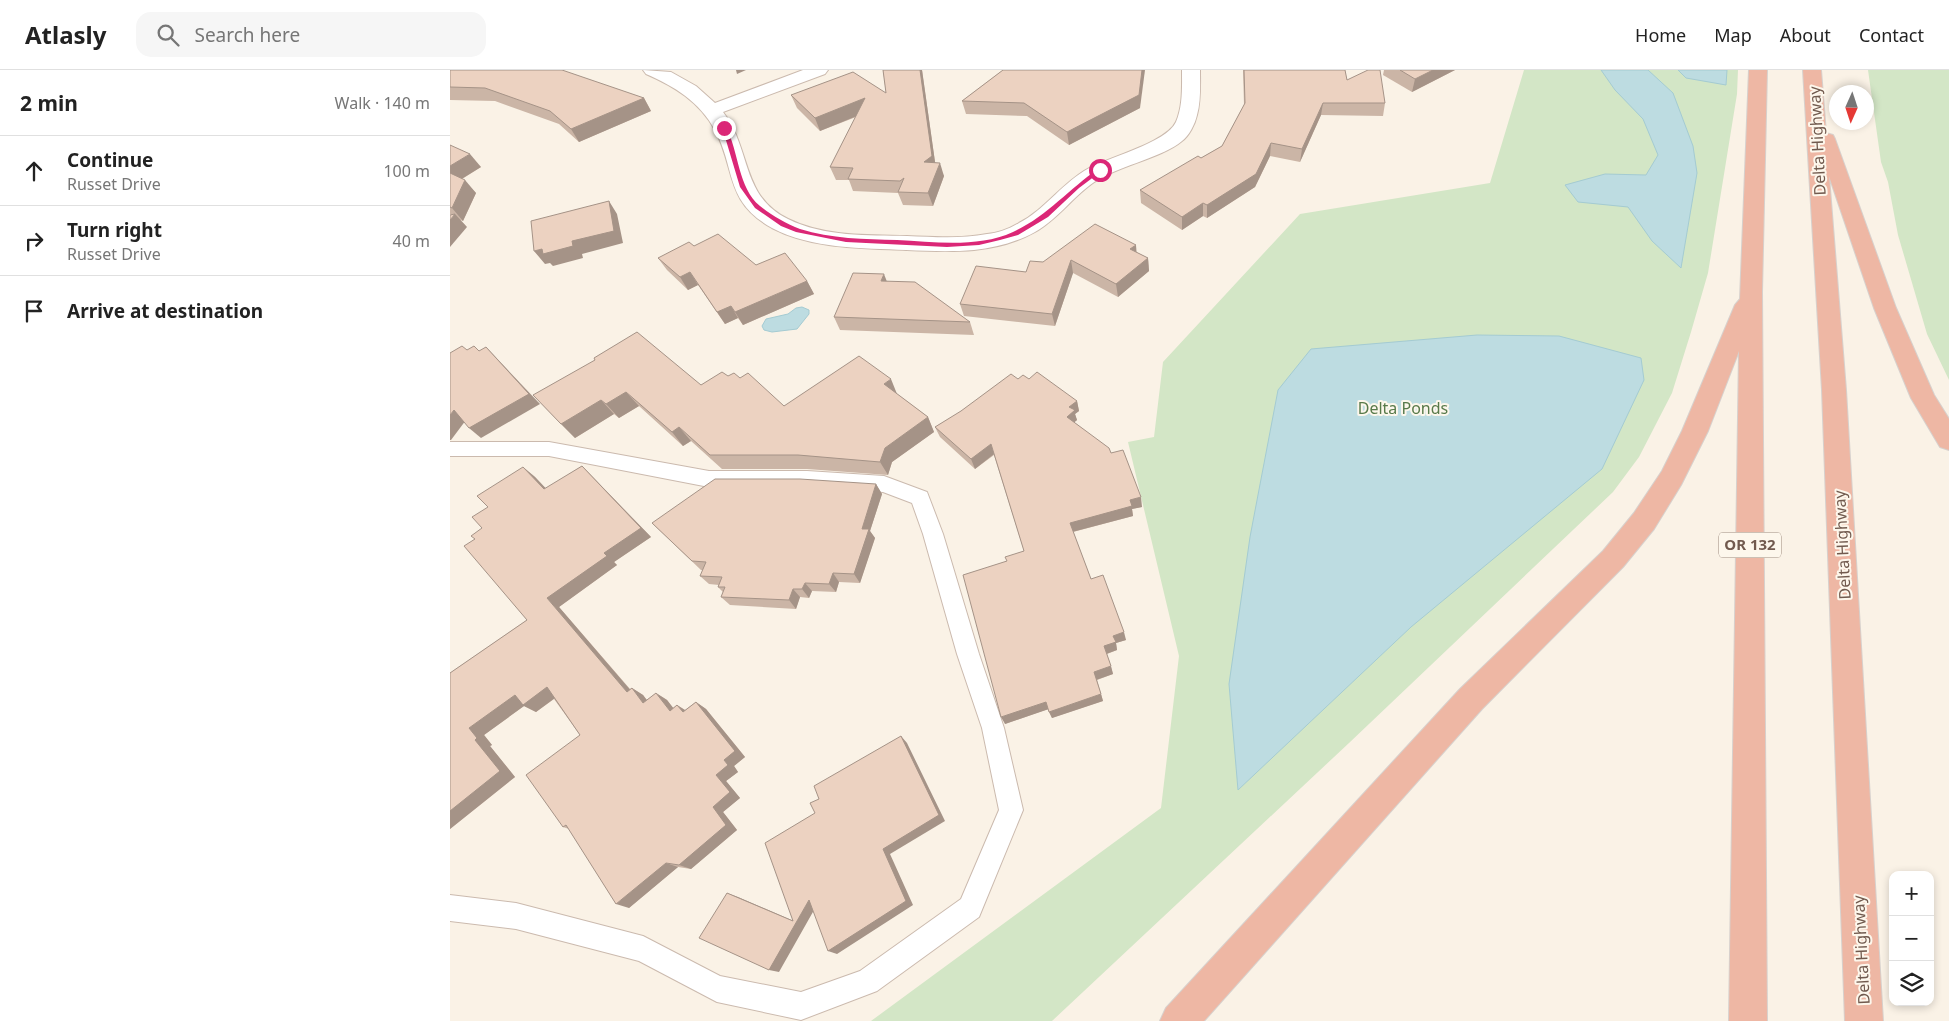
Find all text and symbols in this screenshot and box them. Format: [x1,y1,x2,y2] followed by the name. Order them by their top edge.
[136,12,486,57] search box
[25,18,106,51] text: Atlasly
[154,21,182,49] icon: search
[194,22,300,48] text: Search here
[1635,23,1686,47] text: Home
[1714,23,1752,47] text: Map
[1780,23,1831,47] text: About
[1859,23,1924,47] text: Contact
[1803,85,1831,196] street label: Delta Highway
[1829,85,1874,130] north arrow
[20,89,78,117] text: 2 min
[335,92,430,114] text: Walk · 140 m
[713,117,736,140] route end
[67,147,153,173] text: Continue
[20,157,48,185] icon: ahead
[1089,159,1112,182] route start
[383,160,430,182] text: 100 m
[67,173,161,195] text: Russet Drive
[67,217,162,243] text: Turn right
[20,227,48,255] icon: right
[393,230,430,252] text: 40 m
[67,243,161,265] text: Russet Drive
[20,297,48,325] icon: arrive
[67,298,263,324] text: Arrive at destination
[1358,397,1448,419] park label: Delta Ponds
[1828,489,1856,600] street label: Delta Highway
[1719,532,1781,558] road number: OR 132
[1889,871,1934,1006] map controls
[1889,871,1934,916] button: +
[1847,894,1875,1005] street label: Delta Highway
[1889,916,1934,961] button: −
[1889,961,1934,1006] button: layers

